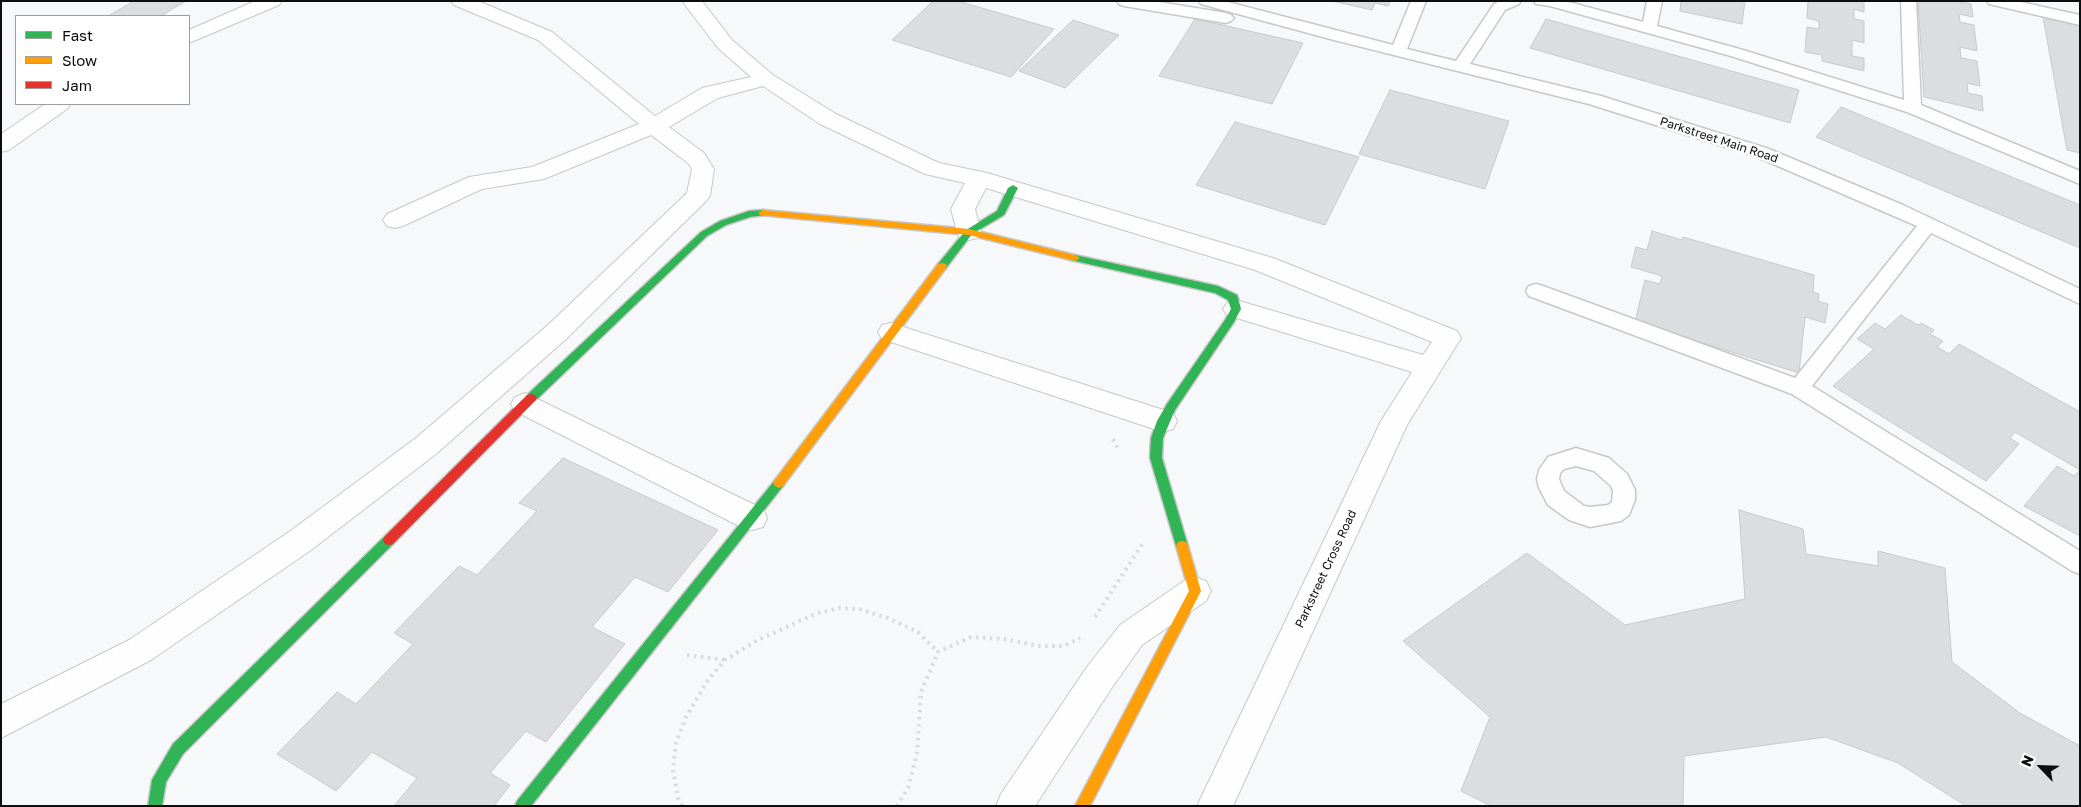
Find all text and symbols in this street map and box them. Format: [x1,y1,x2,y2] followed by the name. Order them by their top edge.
[15,15,190,105] legend
[62,26,93,44] text: Fast
[62,51,97,69] text: Slow
[62,76,92,94] text: Jam
[1658,114,1780,166] street label: Parkstreet Main Road
[1292,508,1360,630] street label: Parkstreet Cross Road
[2016,742,2066,792] north arrow
[2017,752,2037,769] text: N

